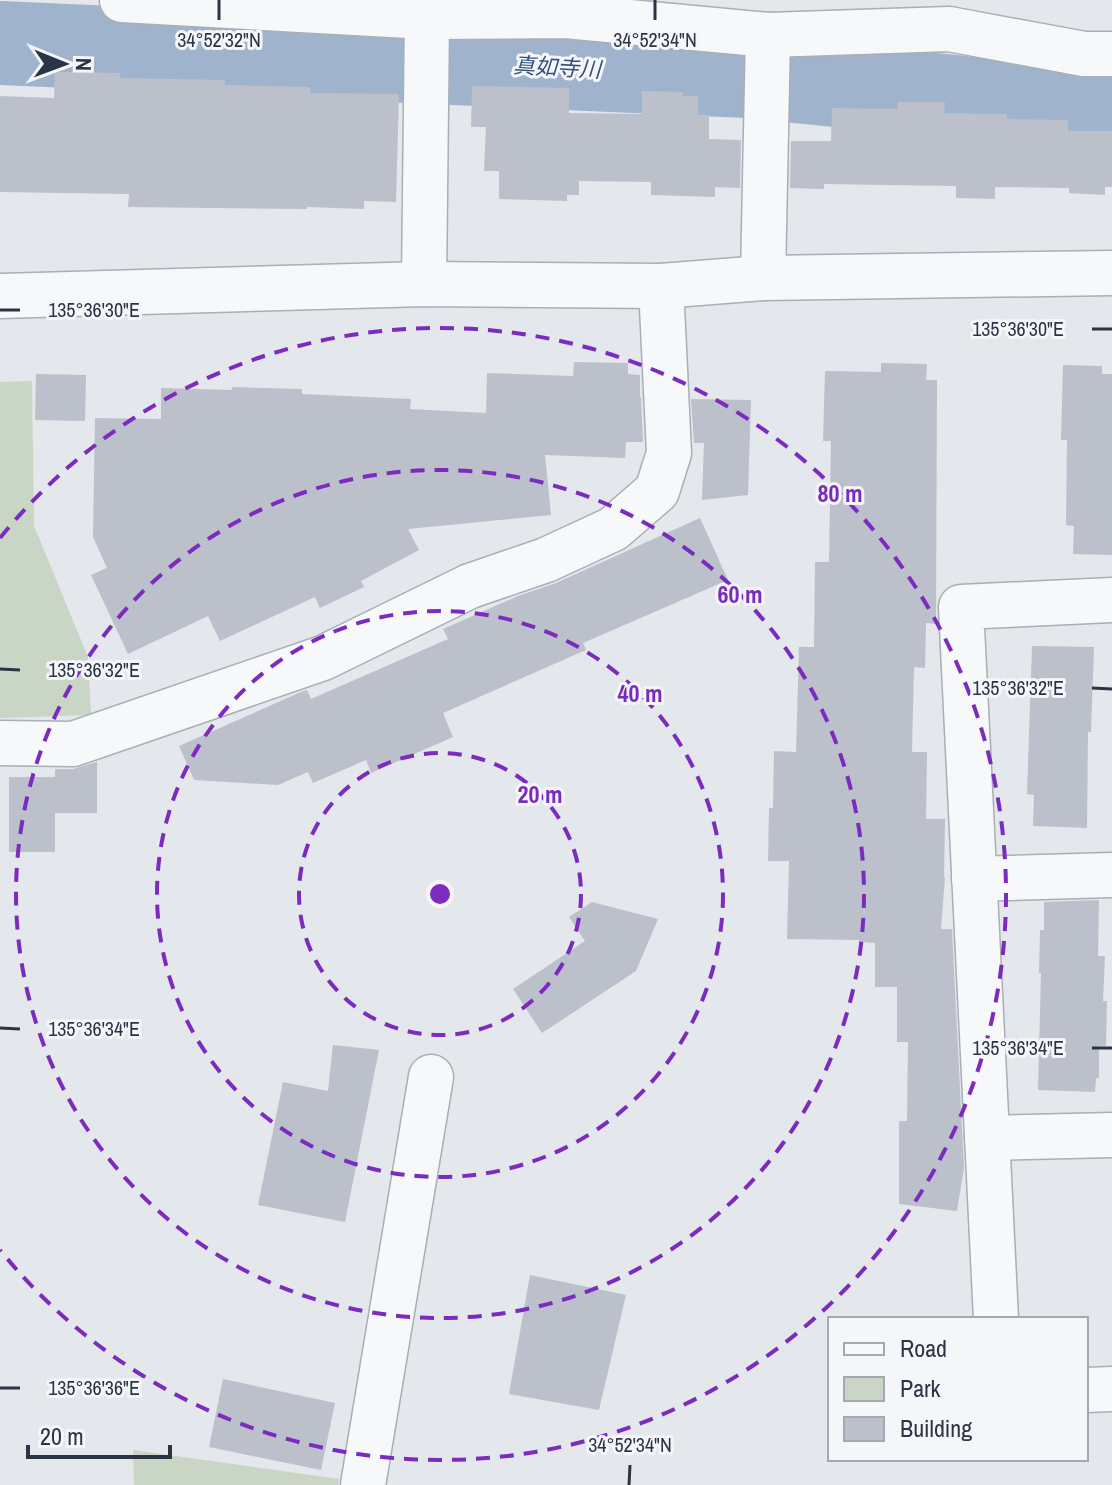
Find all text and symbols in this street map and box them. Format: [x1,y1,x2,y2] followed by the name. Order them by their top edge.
[24,24,104,104] north arrow
[177,26,261,53] text: 34°52'32"N
[613,26,697,53] text: 34°52'34"N
[512,50,604,84] water label: 真如寺川
[69,58,99,71] text: N
[48,296,140,323] text: 135°36'30"E
[972,315,1064,342] text: 135°36'30"E
[818,477,862,509] text: 80 m
[718,578,762,610] text: 60 m
[48,656,140,683] text: 135°36'32"E
[972,674,1064,701] text: 135°36'32"E
[618,677,662,709] text: 40 m
[518,778,562,810] text: 20 m
[426,880,454,908] centre of rings
[48,1015,140,1042] text: 135°36'34"E
[972,1034,1064,1061] text: 135°36'34"E
[828,1317,1088,1461] legend
[900,1332,947,1364] text: Road
[900,1372,941,1404] text: Park
[48,1374,140,1401] text: 135°36'36"E
[28,1409,170,1459] scale bar
[900,1412,972,1444] text: Building
[40,1420,84,1452] text: 20 m
[588,1431,672,1458] text: 34°52'34"N

